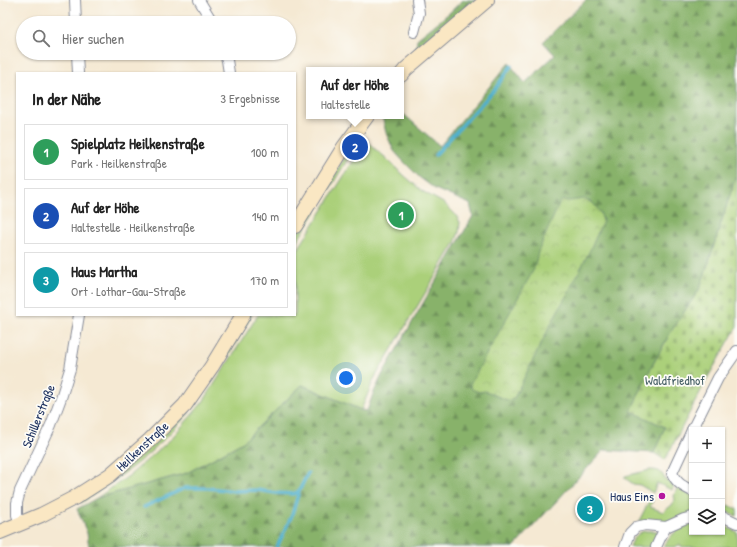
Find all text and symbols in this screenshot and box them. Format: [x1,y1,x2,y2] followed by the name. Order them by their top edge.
[16,16,296,60] search box
[30,27,52,49] icon: search
[62,28,124,49] text: Hier suchen
[306,67,404,119] popup
[321,74,389,95] text: Auf der Höhe
[32,87,101,110] text: In der Nähe
[220,89,280,107] text: 3 Ergebnisse
[321,95,370,113] text: Haltestelle
[342,132,368,162] pin: 2
[71,133,205,154] text: Spielplatz Heilkenstraße
[44,143,48,161] text: 1
[251,143,279,161] text: 100 m
[71,154,167,172] text: Park · Heilkenstraße
[71,197,140,218] text: Auf der Höhe
[388,200,414,230] pin: 1
[43,207,49,225] text: 2
[252,207,279,225] text: 140 m
[71,218,195,236] text: Haltestelle · Heilkenstraße
[71,261,137,282] text: Haus Martha
[43,271,49,289] text: 3
[250,271,279,289] text: 170 m
[71,282,186,300] text: Ort · Lothar-Gau-Straße
[336,368,356,388] your location
[645,371,705,389] park label: Waldfriedhof
[17,382,59,450] street label: Schillerstraße
[112,417,172,475] street label: Heilkenstraße
[689,427,725,535] map controls
[689,427,725,463] button: +
[689,463,725,499] button: −
[610,487,654,505] place label: Haus Eins
[657,491,667,501] marker: Haus Eins
[577,494,603,524] pin: 3
[689,499,725,535] button: layers

